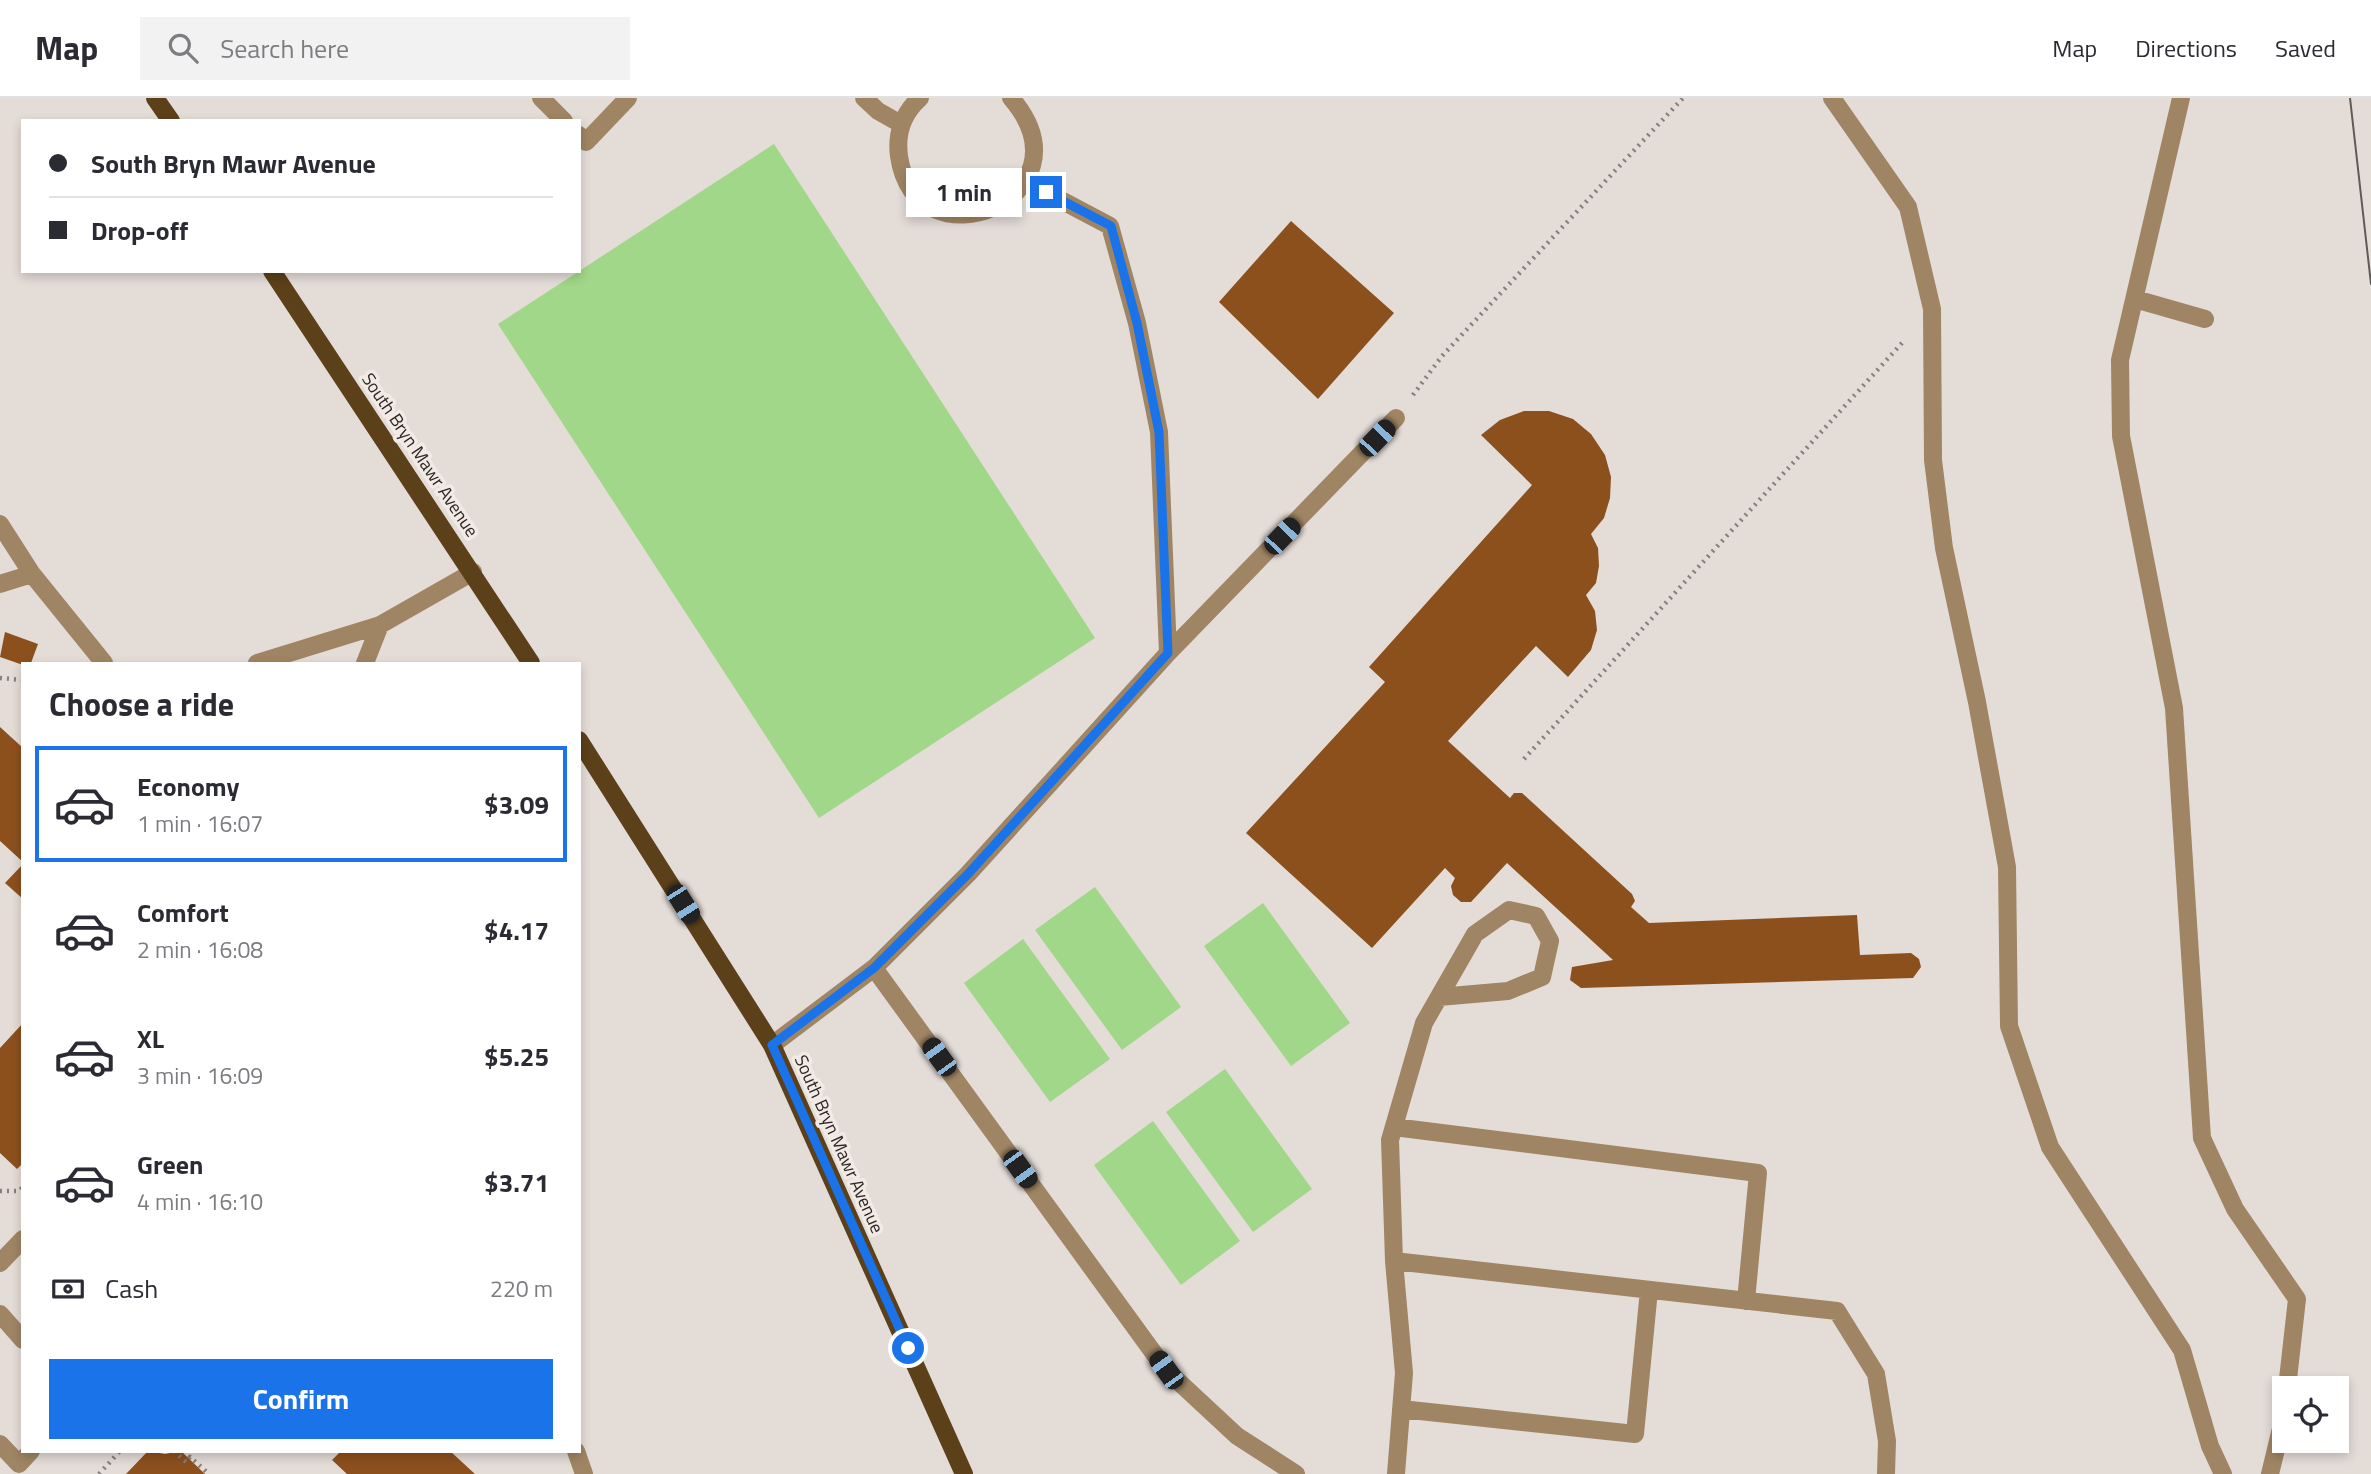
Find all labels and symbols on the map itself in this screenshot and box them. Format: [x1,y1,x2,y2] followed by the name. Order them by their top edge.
[906,168,1021,217] callout: 1 min
[1030,176,1062,208] route end
[355,367,485,542] street label: South Bryn Mawr Avenue
[1355,416,1400,460] car
[1260,514,1305,558] car
[663,881,704,927] car
[919,1034,960,1080] car
[788,1050,891,1237] street label: South Bryn Mawr Avenue
[1000,1146,1041,1192] car
[892,1332,924,1364] route start
[1146,1347,1187,1393] car

